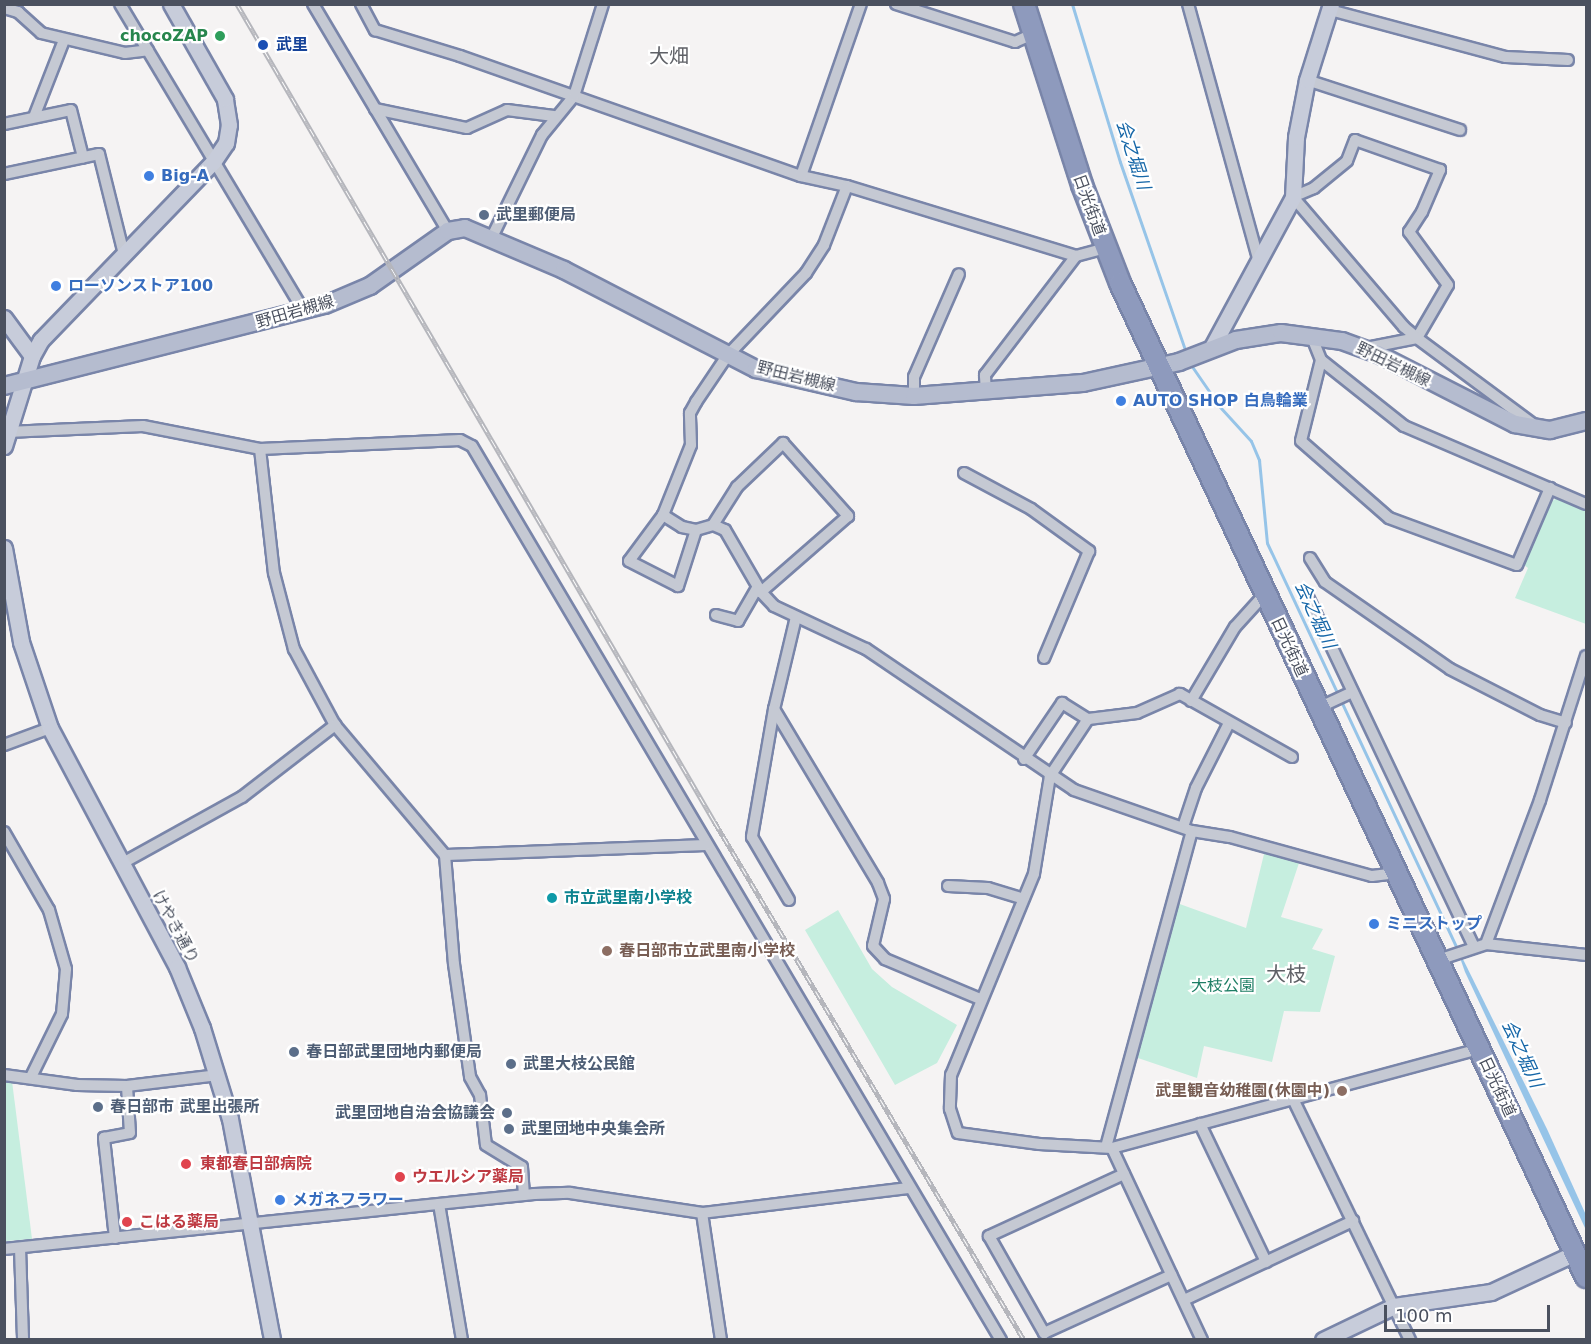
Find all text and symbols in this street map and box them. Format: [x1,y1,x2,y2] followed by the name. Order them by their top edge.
[120,26,208,46] place label: chocoZAP
[213,29,227,43] marker: chocoZAP
[276,35,308,55] place label: 武里
[254,36,272,54] marker: 武里
[649,44,689,68] district label: 大畑
[1112,117,1154,193] water label: 会之堀川
[161,166,209,186] place label: Big-A
[142,169,156,183] marker: Big-A
[1069,172,1109,238] street label: 日光街道
[496,205,576,225] place label: 武里郵便局
[477,208,491,222] marker: 武里郵便局
[68,276,213,296] place label: ローソンストア100
[49,279,63,293] marker: ローソンストア100
[254,292,336,332] street label: 野田岩槻線
[1353,339,1433,391] street label: 野田岩槻線
[755,358,837,396] street label: 野田岩槻線
[1133,391,1308,411] place label: AUTO SHOP 白鳥輪業
[1114,394,1128,408] marker: AUTO SHOP 白鳥輪業
[1290,578,1340,652] water label: 会之堀川
[1267,614,1311,680] street label: 日光街道
[148,887,202,967] street label: けやき通り
[564,888,692,908] place label: 市立武里南小学校
[545,891,559,905] marker: 市立武里南小学校
[1386,914,1482,934] place label: ミニストップ
[1367,917,1381,931] marker: ミニストップ
[619,941,795,961] place label: 春日部市立武里南小学校
[600,944,614,958] marker: 春日部市立武里南小学校
[1266,962,1306,986] district label: 大枝
[1191,976,1255,996] park label: 大枝公園
[1497,1017,1547,1091] water label: 会之堀川
[306,1042,482,1062] place label: 春日部武里団地内郵便局
[287,1045,301,1059] marker: 春日部武里団地内郵便局
[523,1054,635,1074] place label: 武里大枝公民館
[1475,1054,1519,1120] street label: 日光街道
[504,1057,518,1071] marker: 武里大枝公民館
[1155,1081,1330,1101] place label: 武里観音幼稚園(休園中)
[1335,1084,1349,1098] marker: 武里観音幼稚園(休園中)
[110,1097,260,1117] place label: 春日部市 武里出張所
[91,1100,105,1114] marker: 春日部市 武里出張所
[335,1103,495,1123] place label: 武里団地自治会協議会
[500,1106,514,1120] marker: 武里団地自治会協議会
[521,1119,665,1139] place label: 武里団地中央集会所
[502,1122,516,1136] marker: 武里団地中央集会所
[200,1154,312,1174] place label: 東都春日部病院
[177,1155,195,1173] marker: 東都春日部病院
[412,1167,524,1187] place label: ウエルシア薬局
[393,1170,407,1184] marker: ウエルシア薬局
[292,1190,404,1210] place label: メガネフラワー
[273,1193,287,1207] marker: メガネフラワー
[139,1212,219,1232] place label: こはる薬局
[120,1215,134,1229] marker: こはる薬局
[1387,1293,1554,1331] scale bar
[1395,1305,1453,1326] text: 100 m

